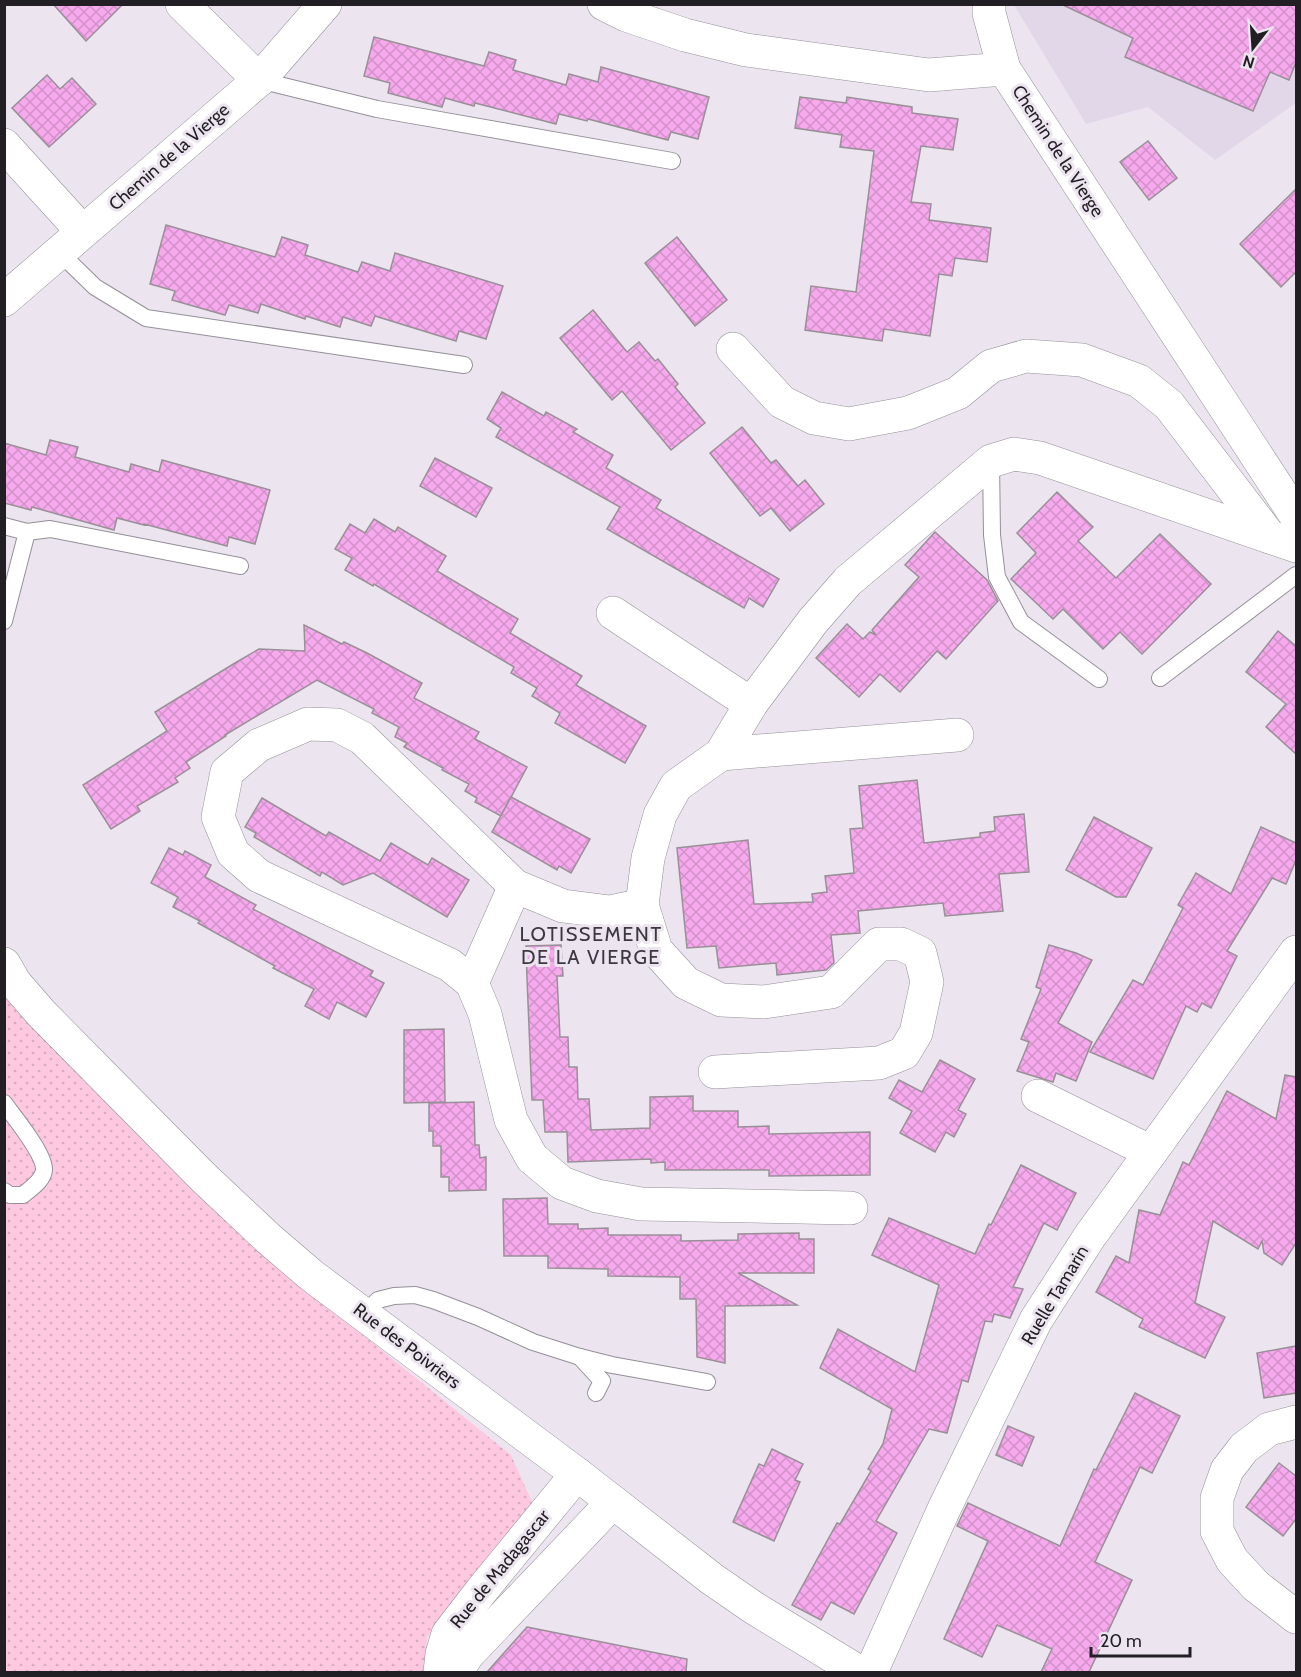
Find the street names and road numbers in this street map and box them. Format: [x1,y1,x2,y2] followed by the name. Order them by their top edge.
[1007,81,1109,221] street label: Chemin de la Vierge
[104,99,234,215] street label: Chemin de la Vierge
[1017,1241,1093,1349] street label: Ruelle Tamarin
[349,1299,465,1393] street label: Rue des Poivriers
[446,1505,555,1633] street label: Rue de Madagascar

